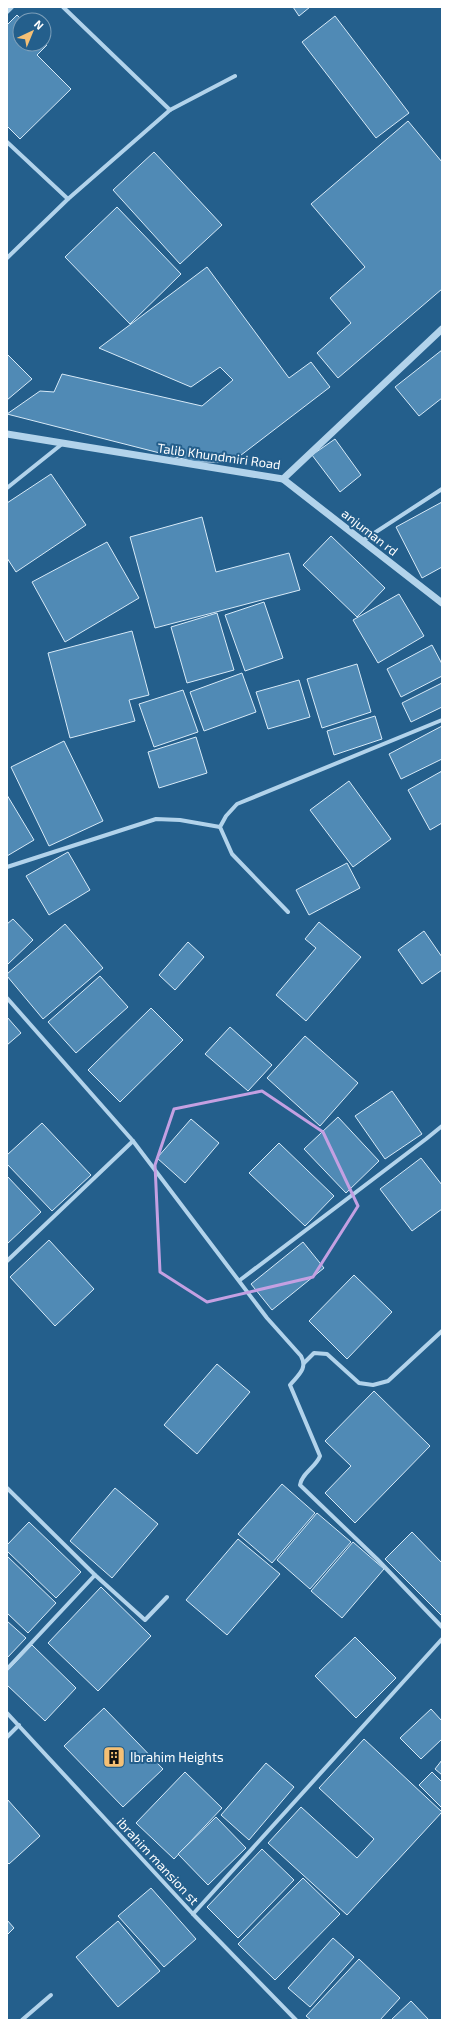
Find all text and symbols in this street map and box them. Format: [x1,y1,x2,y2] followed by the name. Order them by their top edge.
[12,12,52,52] north arrow
[32,17,47,32] text: N
[156,439,282,473] street label: Talib Khundmiri Road
[339,505,401,559] street label: anjuman rd
[101,1744,127,1770] building icon: Ibrahim Heights
[130,1749,223,1765] place label: Ibrahim Heights
[113,1814,203,1908] street label: ibrahim mansion st

